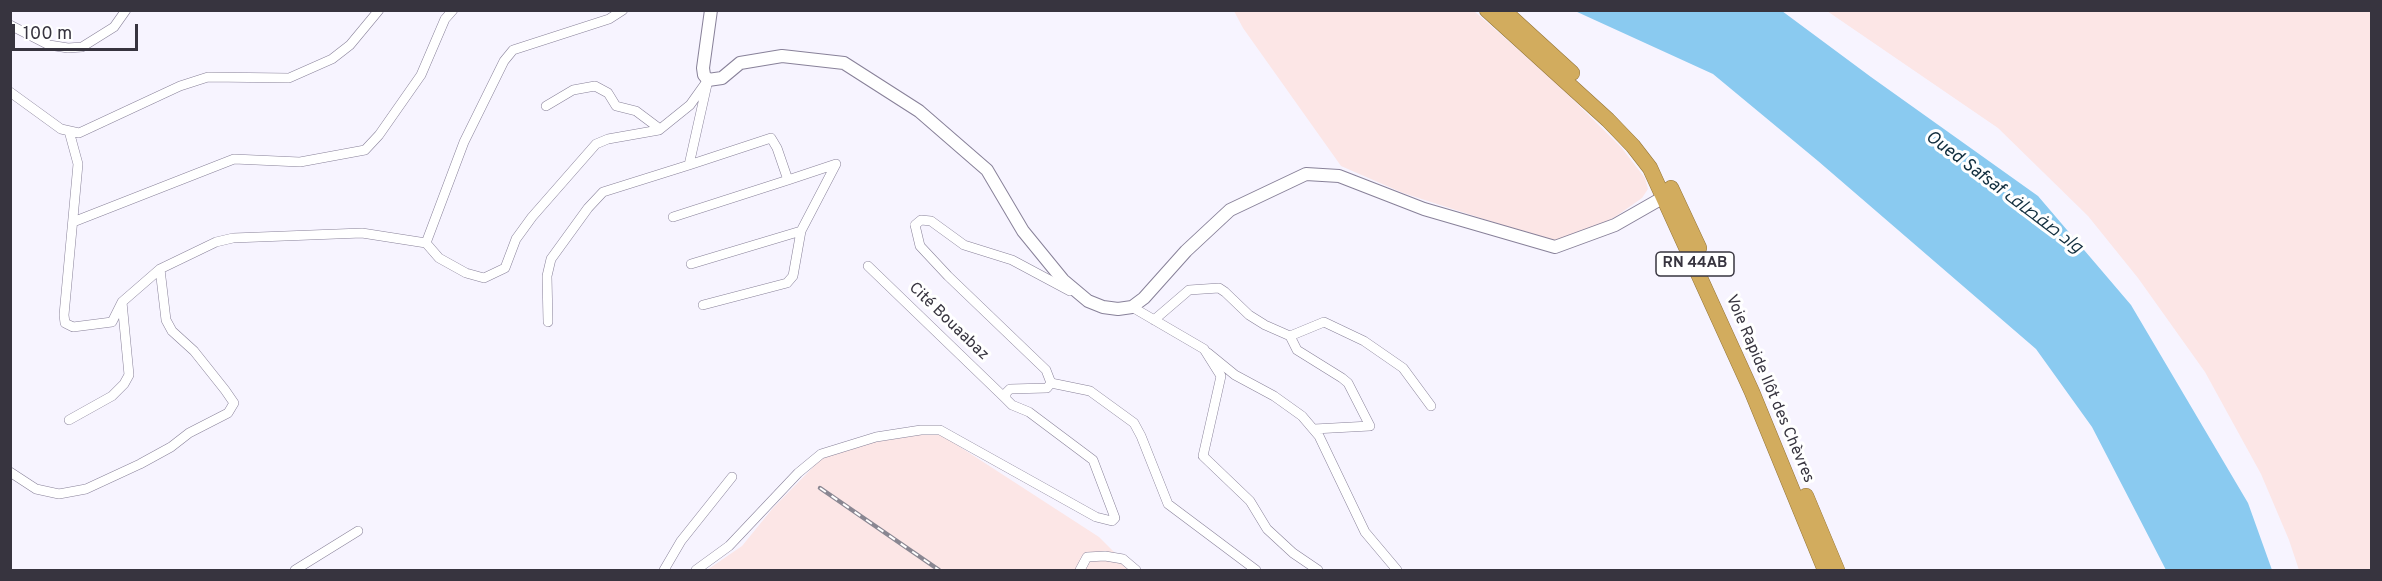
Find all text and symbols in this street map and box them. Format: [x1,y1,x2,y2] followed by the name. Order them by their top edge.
[15,12,141,50] scale bar
[23,23,72,46] text: 100 m
[1920,127,2086,259] water label: Oued Safsaf واد صفصاف
[1656,252,1734,276] road number: RN 44AB
[904,279,992,365] street label: Cité Bouaabaz
[1721,292,1817,486] street label: Voie Rapide Ilôt des Chèvres

